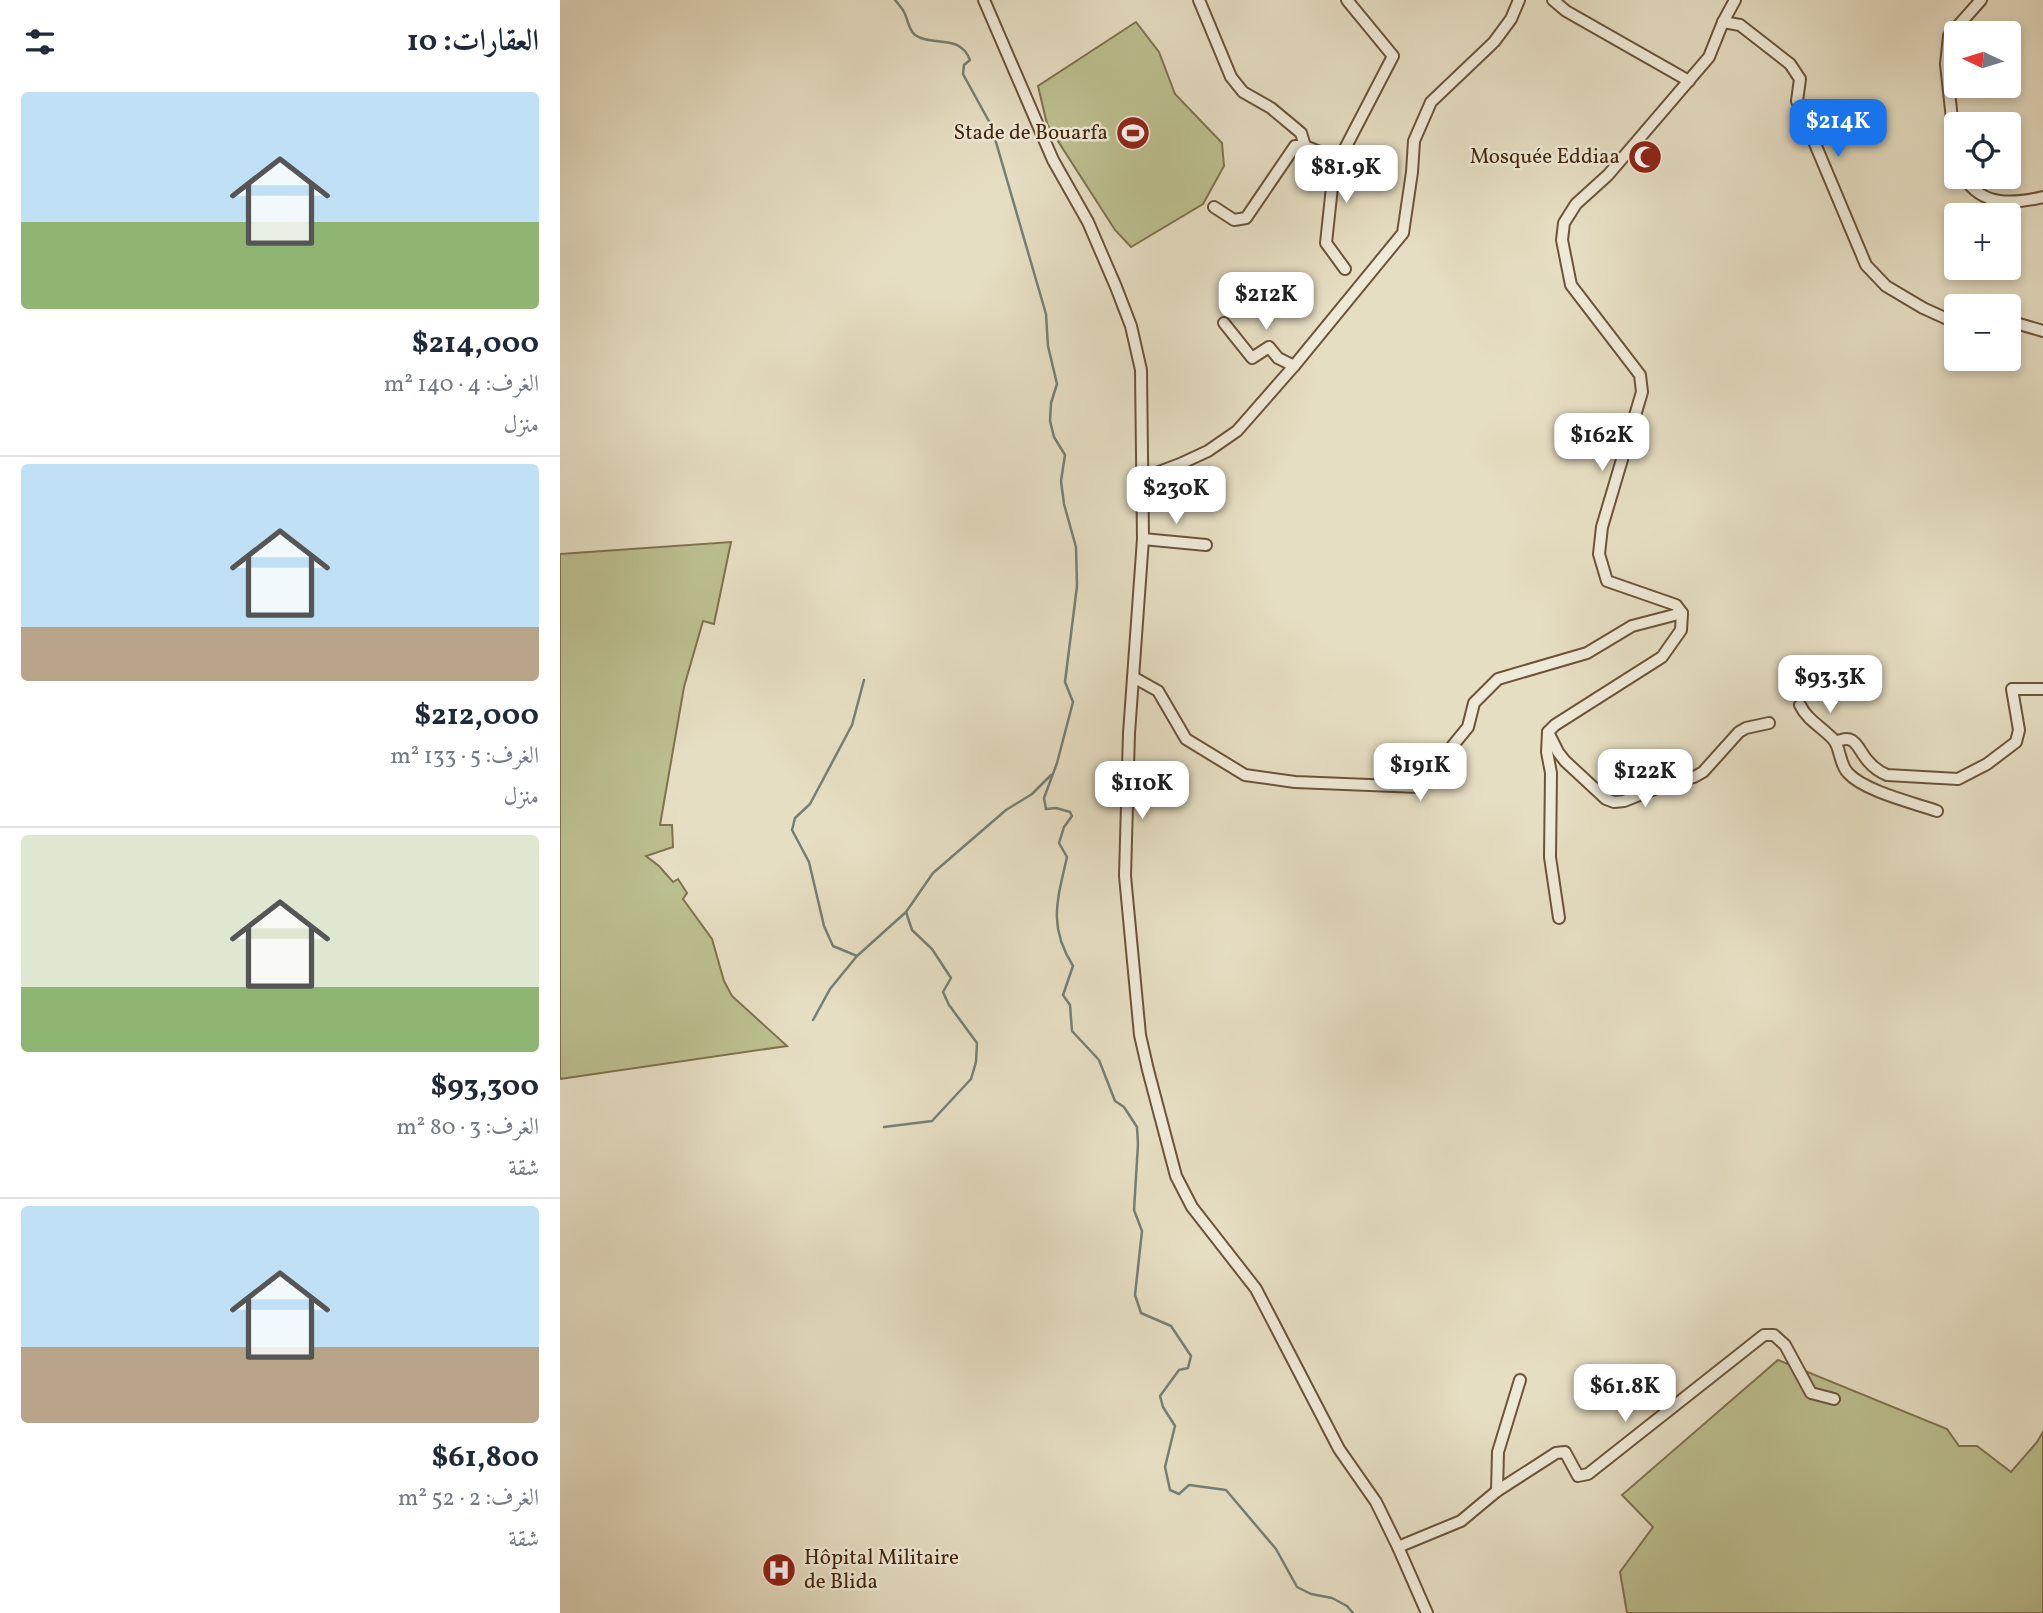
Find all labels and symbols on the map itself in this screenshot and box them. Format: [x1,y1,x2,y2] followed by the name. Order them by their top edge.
[1944,21,2021,98] north arrow
[1789,100,1887,159] pin: $214K
[1114,114,1152,152] sports icon: Stade de Bouarfa
[954,119,1108,148] place label: Stade de Bouarfa
[1626,138,1664,176] mosque icon: Mosquée Eddiaa
[1470,143,1620,172] place label: Mosquée Eddiaa
[1289,146,1403,205] pin: $81.9K
[1217,272,1315,332] pin: $212K
[1553,414,1651,473] pin: $162K
[1127,466,1225,526] pin: $230K
[1773,656,1887,715] pin: $93.3K
[1371,744,1469,803] pin: $191K
[1596,750,1694,809] pin: $122K
[1093,762,1191,821] pin: $110K
[1568,1364,1682,1424] pin: $61.8K
[804,1544,959,1597] place label: Hôpital Militaire de Blida
[760,1551,798,1589] hospital icon: Hôpital Militaire de Blida

